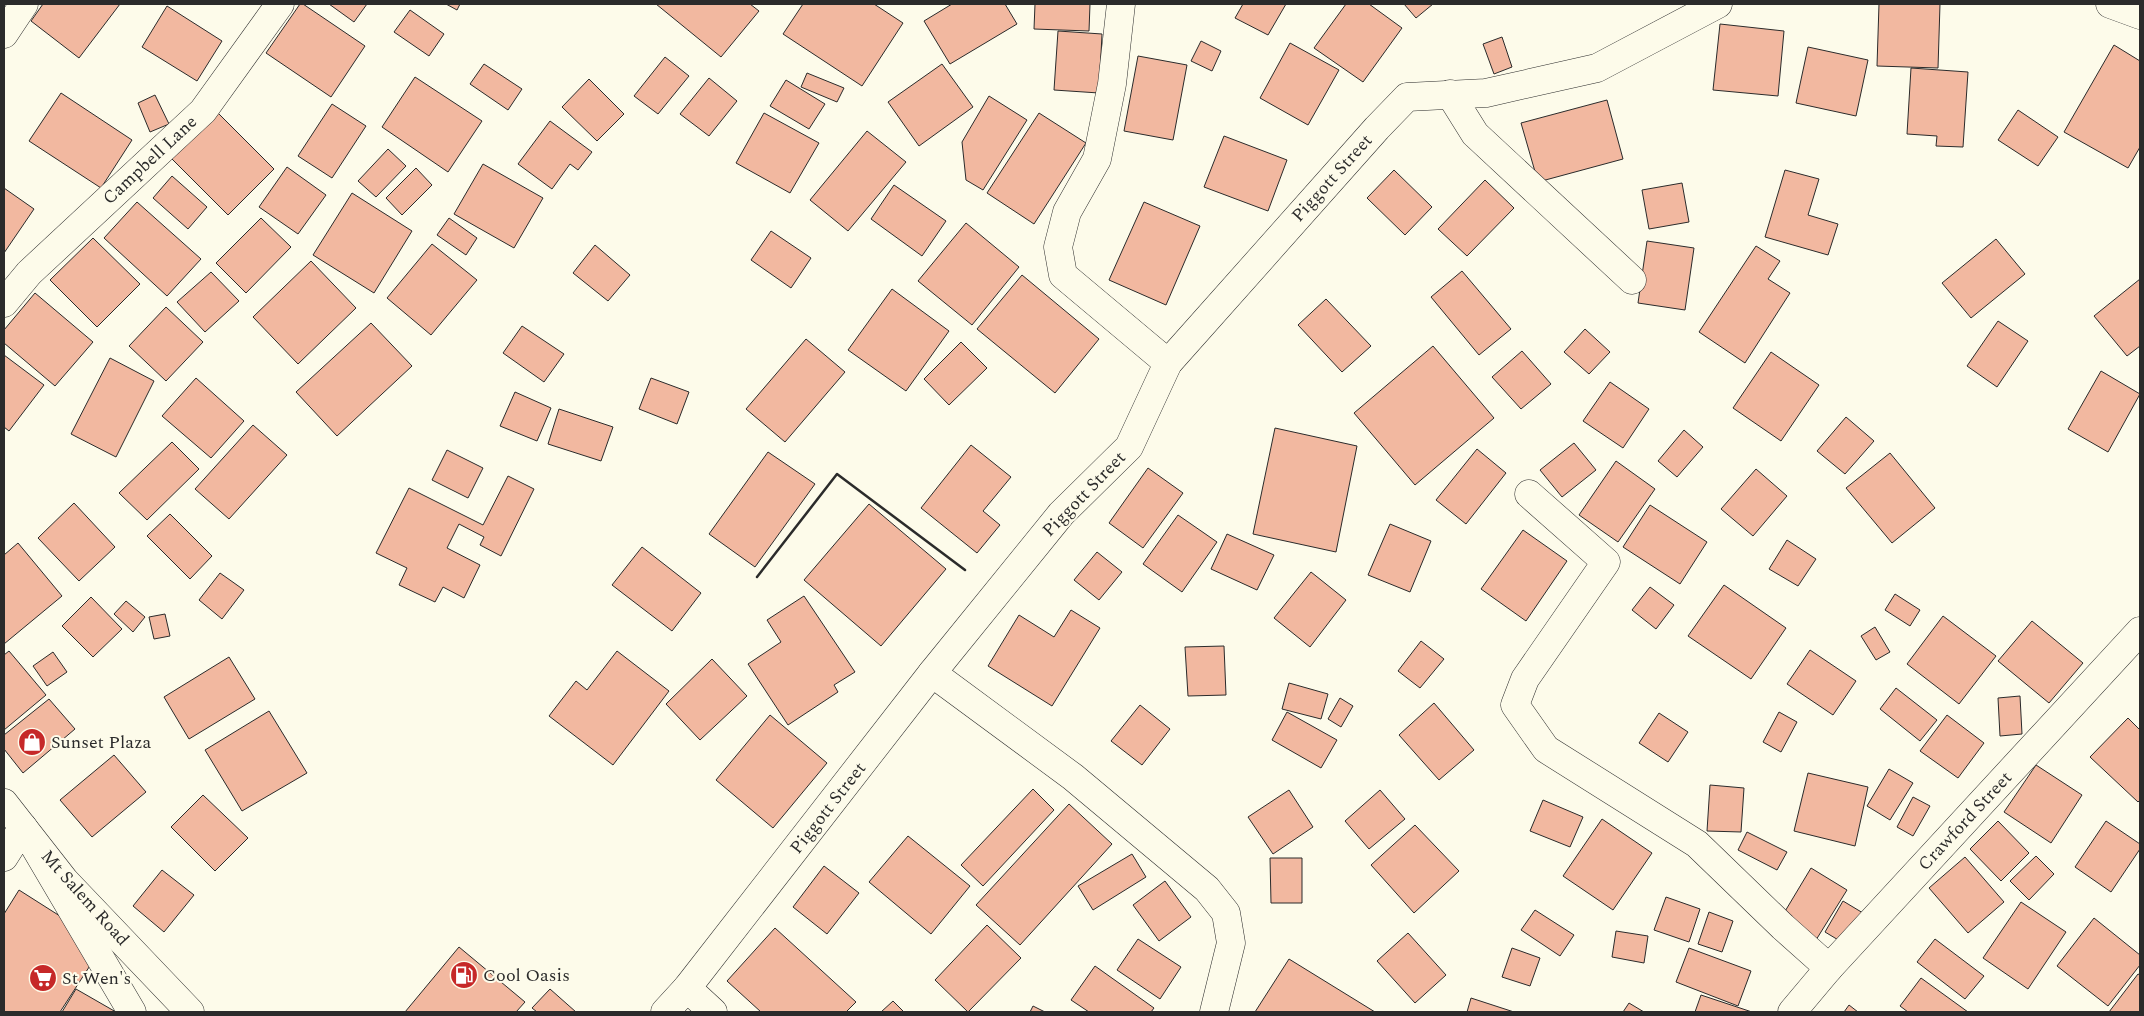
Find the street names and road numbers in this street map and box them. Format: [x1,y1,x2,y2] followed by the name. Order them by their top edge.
[97,109,203,211] street label: Campbell Lane
[1285,128,1379,228] street label: Piggott Street
[1036,445,1132,543] street label: Piggott Street
[783,756,873,860] street label: Piggott Street
[1912,765,2018,877] street label: Crawford Street
[34,844,136,952] street label: Mt Salem Road

